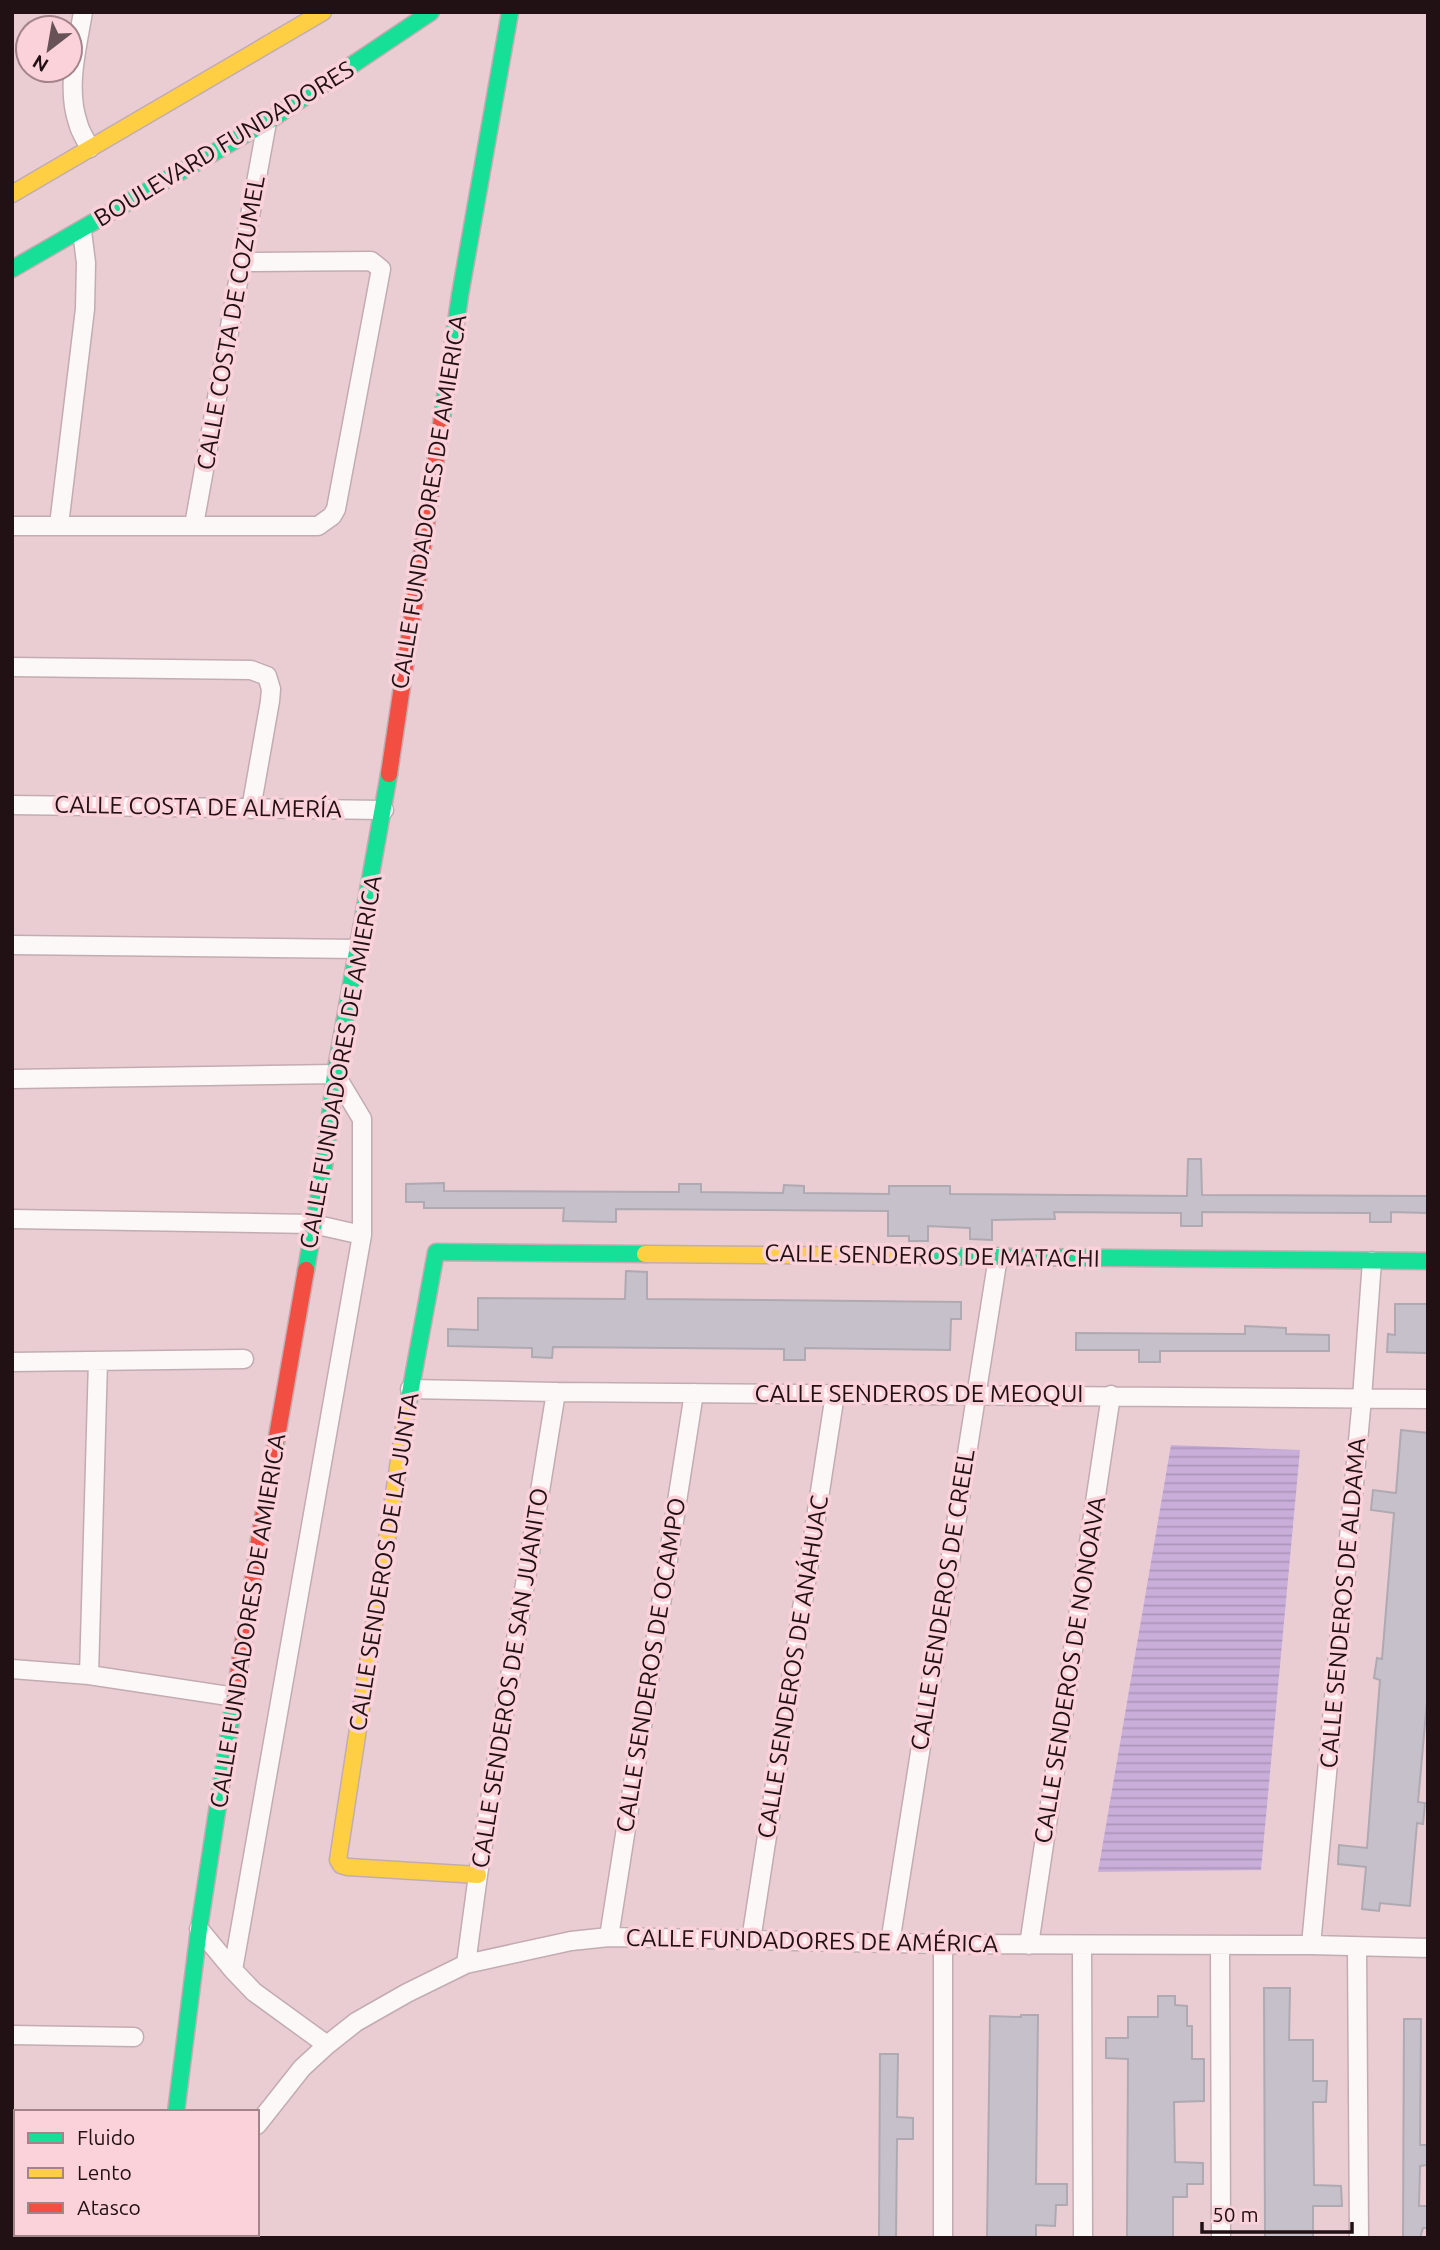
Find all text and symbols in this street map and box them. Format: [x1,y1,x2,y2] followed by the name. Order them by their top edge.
[14,14,84,84] north arrow
[28,50,52,77] text: N
[89,55,358,232] street label: BOULEVARD FUNDADORES
[191,174,270,472] street label: CALLE COSTA DE COZUMEL
[386,312,472,691] street label: CALLE FUNDADORES DE AMIERICA
[54,789,343,823] street label: CALLE COSTA DE ALMERÍA
[294,873,387,1251] street label: CALLE FUNDADORES DE AMIERICA
[764,1239,1100,1272] street label: CALLE SENDEROS DE MATACHI
[754,1380,1084,1407] street label: CALLE SENDEROS DE MEOQUI
[343,1390,424,1733] street label: CALLE SENDEROS DE LA JUNTA
[205,1431,291,1810] street label: CALLE FUNDADORES DE AMIERICA
[1315,1436,1370,1769] street label: CALLE SENDEROS DE ALDAMA
[905,1448,980,1752] street label: CALLE SENDEROS DE CREEL
[466,1486,553,1870] street label: CALLE SENDEROS DE SAN JUANITO
[751,1493,833,1840] street label: CALLE SENDEROS DE ANÁHUAC
[1029,1494,1110,1845] street label: CALLE SENDEROS DE NONOAVA
[611,1496,690,1834] street label: CALLE SENDEROS DE OCAMPO
[625,1923,999,1957] street label: CALLE FUNDADORES DE AMÉRICA
[14,2110,259,2236] legend
[77,2125,135,2149] text: Fluido
[77,2160,132,2184] text: Lento
[1202,2190,1352,2234] scale bar
[77,2195,141,2219] text: Atasco
[1212,2202,1259,2226] text: 50 m

